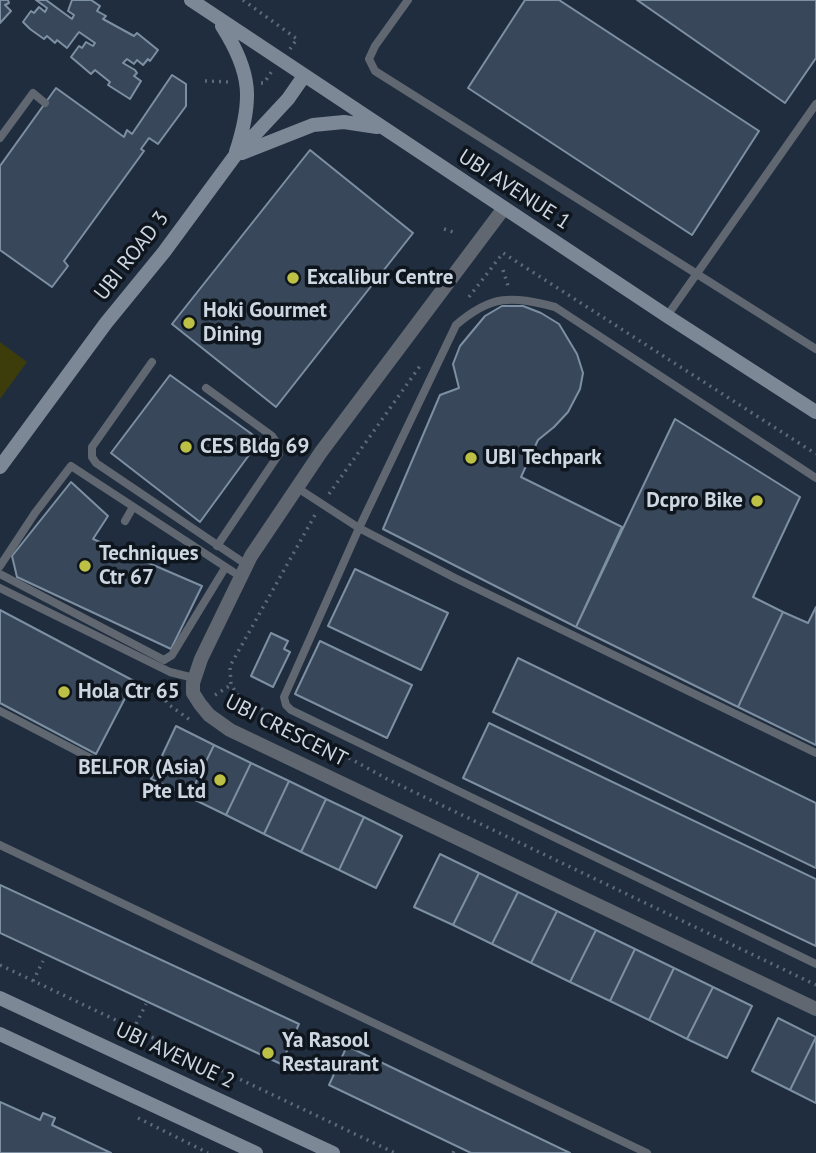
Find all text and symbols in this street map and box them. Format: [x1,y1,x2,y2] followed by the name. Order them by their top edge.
[453,144,575,236] street label: UBI AVENUE 1
[89,206,175,306] street label: UBI ROAD 3
[307,265,454,291] place label: Excalibur Centre
[285,270,301,286] marker: Excalibur Centre
[203,298,327,348] place label: Hoki Gourmet Dining
[181,315,197,331] marker: Hoki Gourmet Dining
[200,434,309,460] place label: CES Bldg 69
[178,439,194,455] marker: CES Bldg 69
[485,445,602,471] place label: UBI Techpark
[463,450,479,466] marker: UBI Techpark
[646,488,743,514] place label: Dcpro Bike
[749,493,765,509] marker: Dcpro Bike
[99,541,199,591] place label: Techniques Ctr 67
[77,558,93,574] marker: Techniques Ctr 67
[78,679,180,705] place label: Hola Ctr 65
[56,684,72,700] marker: Hola Ctr 65
[221,689,351,773] street label: UBI CRESCENT
[78,755,206,805] place label: BELFOR (Asia) Pte Ltd
[212,772,228,788] marker: BELFOR (Asia) Pte Ltd
[112,1017,238,1095] street label: UBI AVENUE 2
[282,1028,379,1078] place label: Ya Rasool Restaurant
[260,1045,276,1061] marker: Ya Rasool Restaurant

